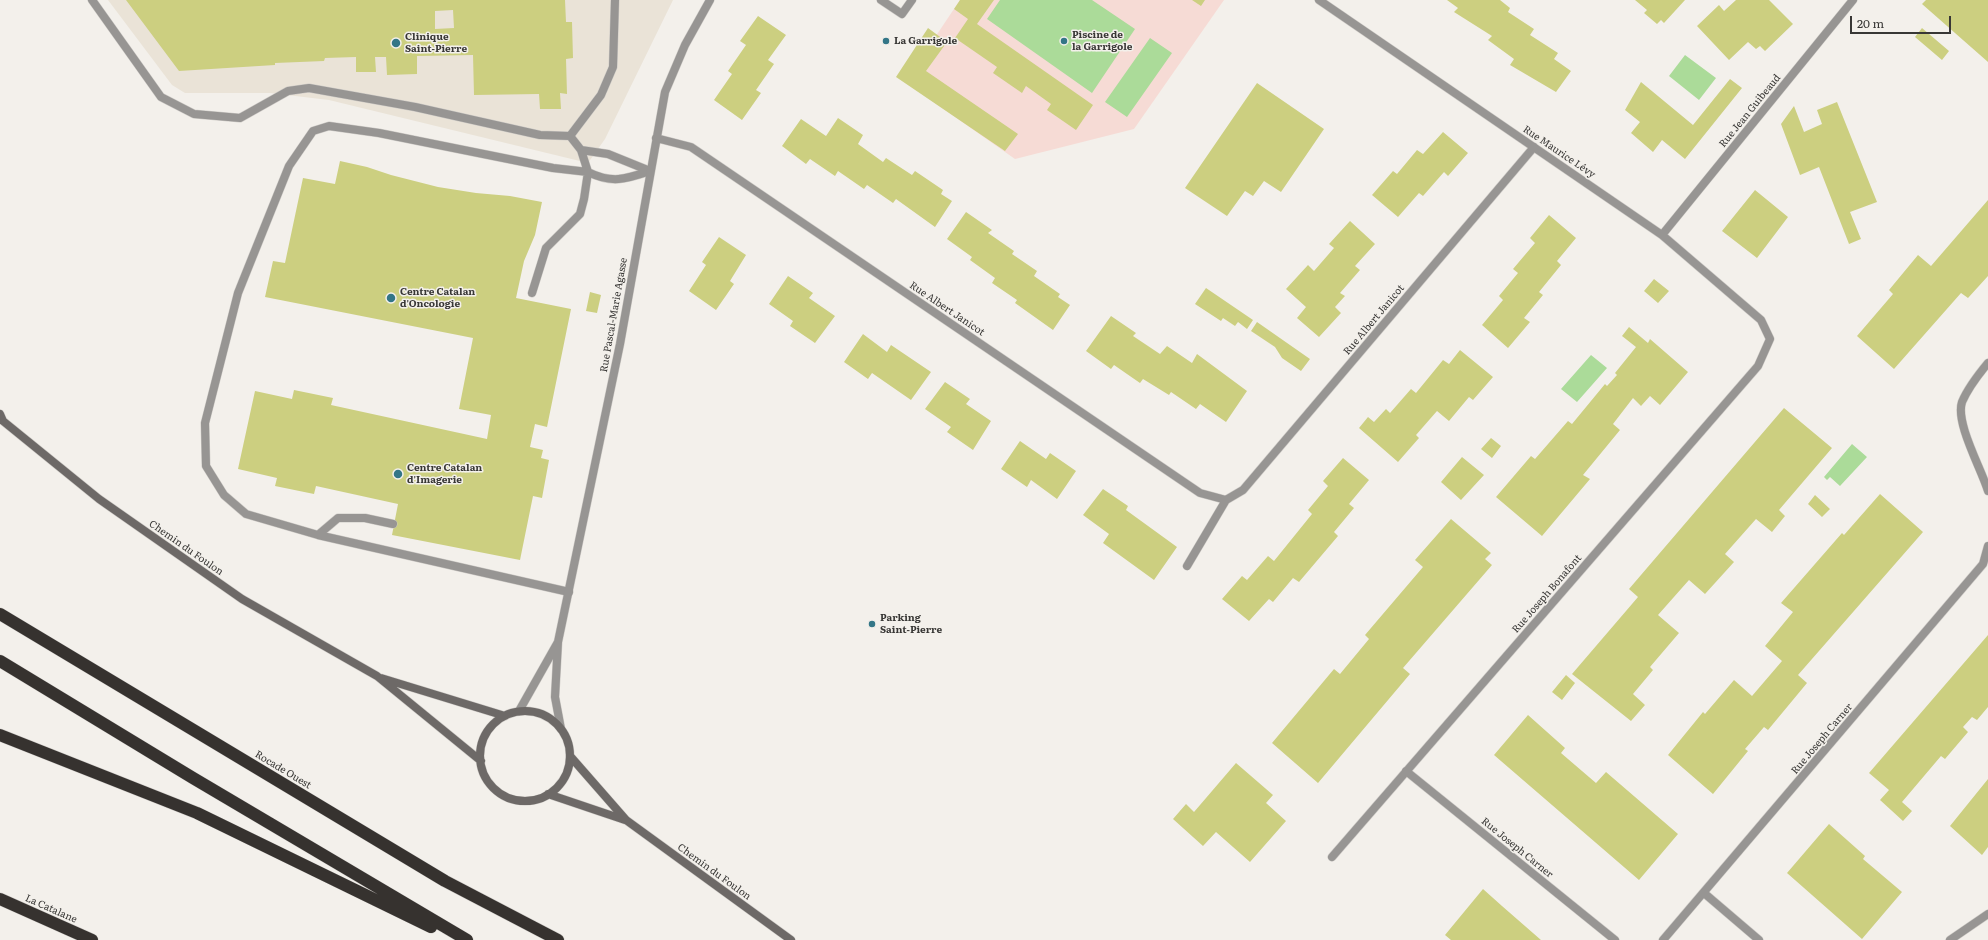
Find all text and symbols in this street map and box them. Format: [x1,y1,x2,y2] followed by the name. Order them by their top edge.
[1852,8,1953,34] scale bar
[1857,14,1884,32] text: 20 m
[1072,29,1132,52] place label: Piscine de la Garrigole
[405,31,467,54] place label: Clinique Saint-Pierre
[894,35,957,47] place label: La Garrigole
[881,36,891,46] marker: La Garrigole
[1059,36,1069,46] marker: Piscine de la Garrigole
[390,37,402,49] marker: Clinique Saint-Pierre
[1717,72,1783,150] street label: Rue Jean Guibeaud
[1520,123,1598,181] street label: Rue Maurice Lévy
[598,257,630,373] street label: Rue Pascal-Marie Agasse
[907,279,987,339] street label: Rue Albert Janicot
[1341,282,1407,358] street label: Rue Albert Janicot
[400,286,475,310] place label: Centre Catalan d'Oncologie
[385,292,397,304] marker: Centre Catalan d'Oncologie
[407,462,482,486] place label: Centre Catalan d'Imagerie
[392,468,404,480] marker: Centre Catalan d'Imagerie
[147,518,225,578] street label: Chemin du Foulon
[1510,552,1584,636] street label: Rue Joseph Bonafont
[880,612,942,636] place label: Parking Saint-Pierre
[867,619,877,629] marker: Parking Saint-Pierre
[1789,701,1855,777] street label: Rue Joseph Carner
[253,748,313,792] street label: Rocade Ouest
[1479,815,1555,881] street label: Rue Joseph Carner
[675,841,753,903] street label: Chemin du Foulon
[23,892,79,926] street label: La Catalane

